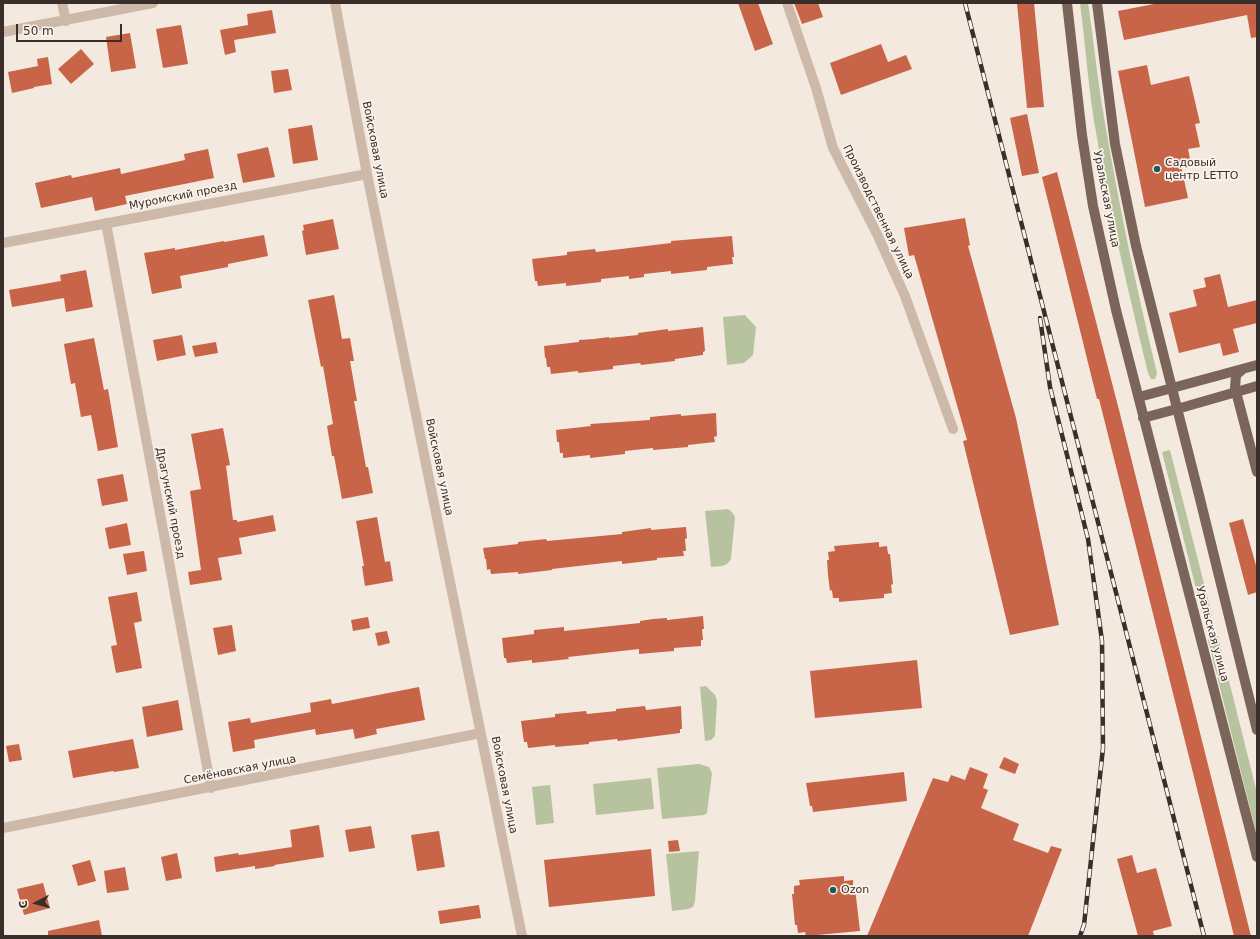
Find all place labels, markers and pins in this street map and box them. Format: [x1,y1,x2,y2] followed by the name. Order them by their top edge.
[1165,156,1238,182] place label: Садовый центр LETTO
[1152,164,1162,174] marker: Садовый центр LETTO
[841,883,869,897] place label: Ozon
[828,885,838,895] marker: Ozon

